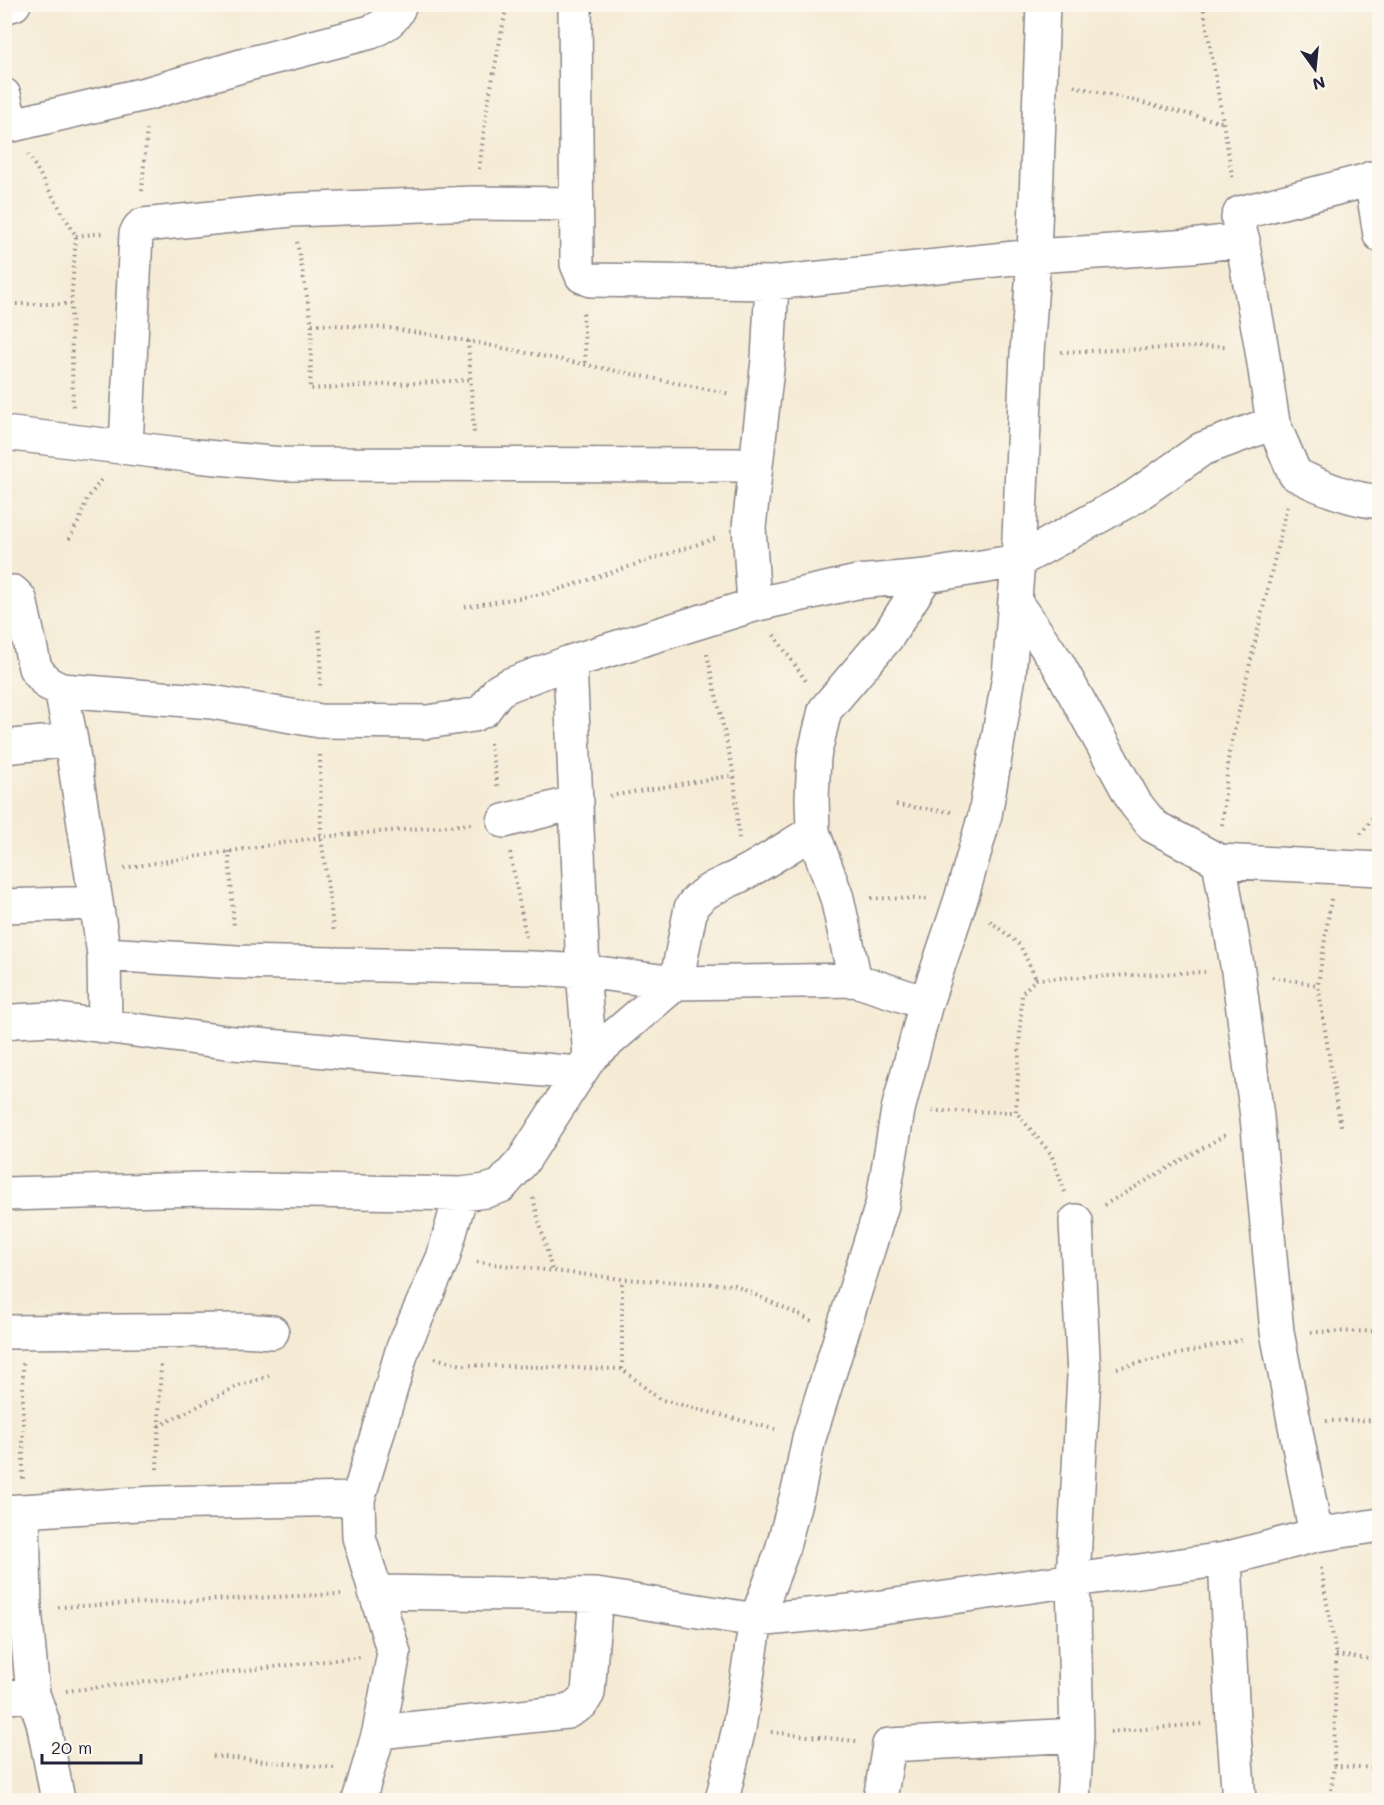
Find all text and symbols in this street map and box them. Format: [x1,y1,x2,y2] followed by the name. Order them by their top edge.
[1285,39,1345,99] north arrow
[1310,72,1328,96] text: N
[42,1727,141,1765] scale bar
[51,1735,92,1759] text: 20 m

